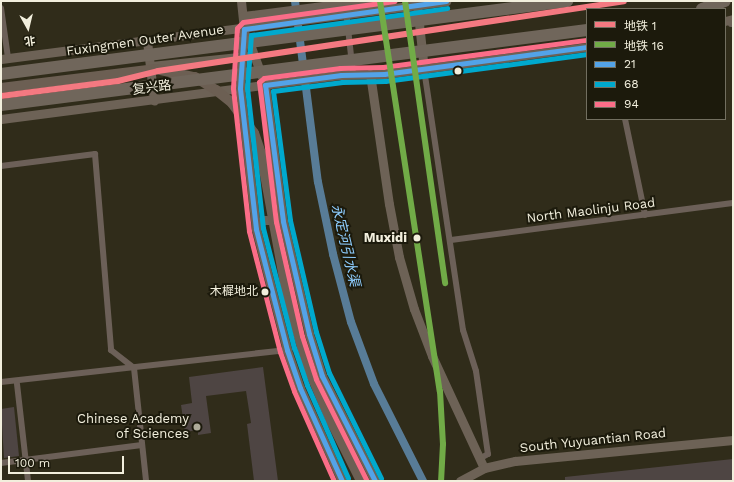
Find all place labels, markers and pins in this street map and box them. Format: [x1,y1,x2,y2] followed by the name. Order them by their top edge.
[453,66,463,76] unlabelled marker
[364,230,407,246] place label: Muxidi
[410,231,424,245] marker: Muxidi
[210,285,258,299] place label: 木樨地北
[260,287,270,297] marker: 木樨地北
[77,412,189,443] place label: Chinese Academy of Sciences
[192,422,202,432] marker: Chinese Academy of Sciences

